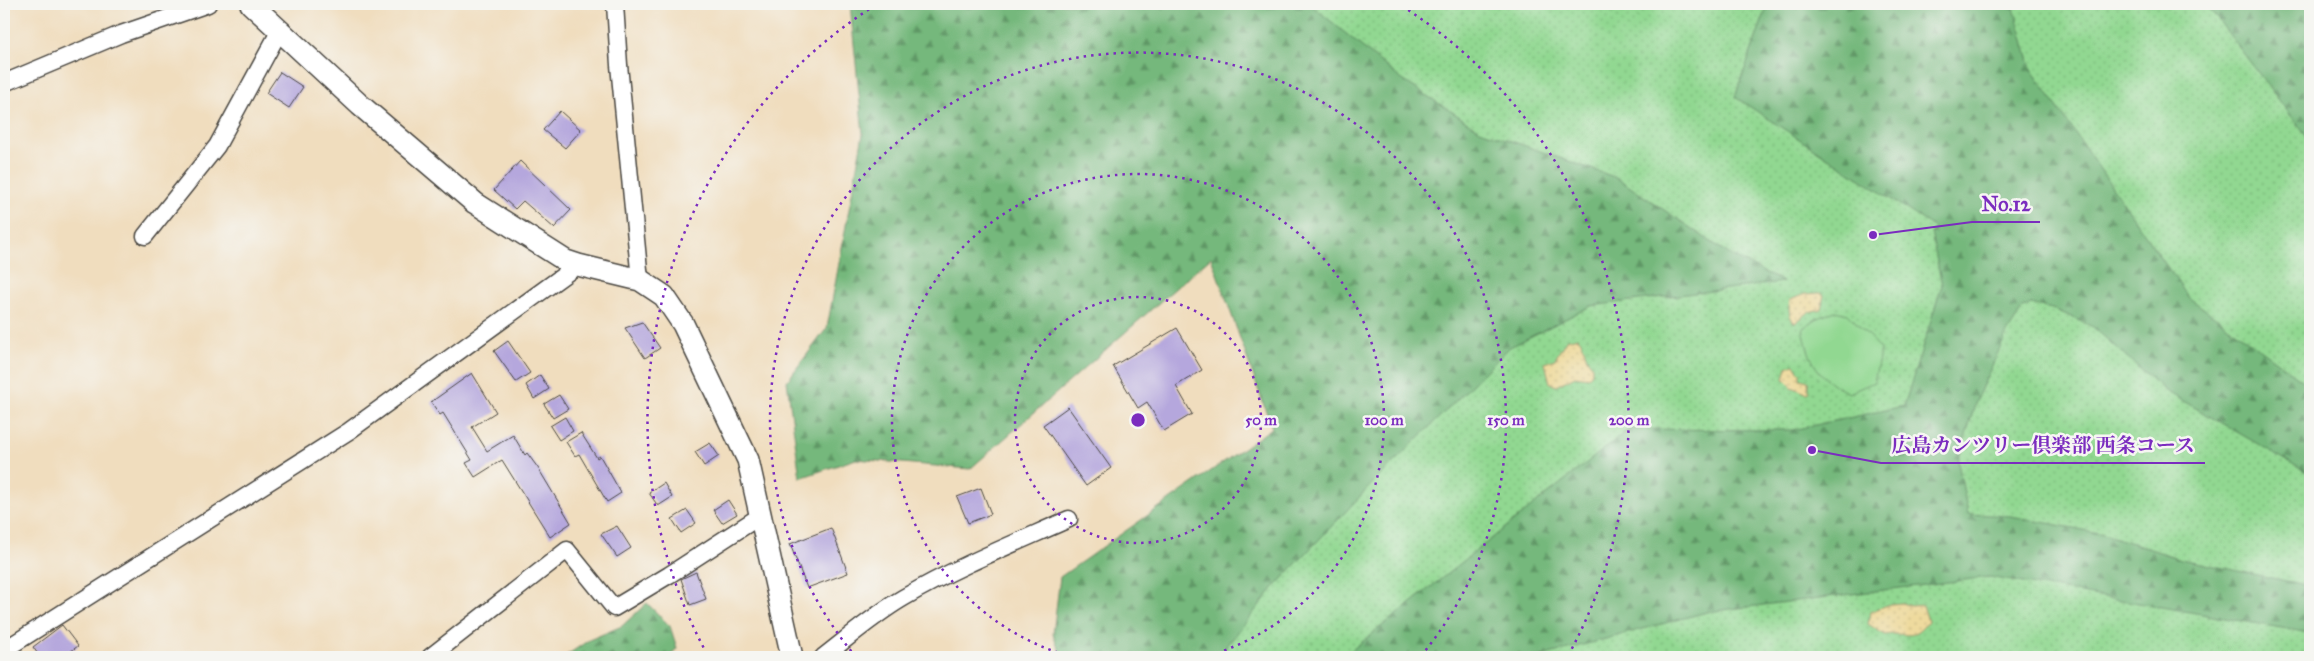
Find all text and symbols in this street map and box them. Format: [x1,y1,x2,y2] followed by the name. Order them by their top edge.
[1972,187,2040,222] callout: No.12
[1982,192,2032,216] text: No.12
[1129,411,1147,429] centre of rings
[1245,411,1277,429] text: 50 m
[1364,411,1404,429] text: 100 m
[1487,411,1525,429] text: 150 m
[1609,411,1650,429] text: 200 m
[1881,428,2205,463] callout: 広島カンツリー倶楽部 西条コース
[1891,433,2195,457] text: 広島カンツリー倶楽部 西条コース

